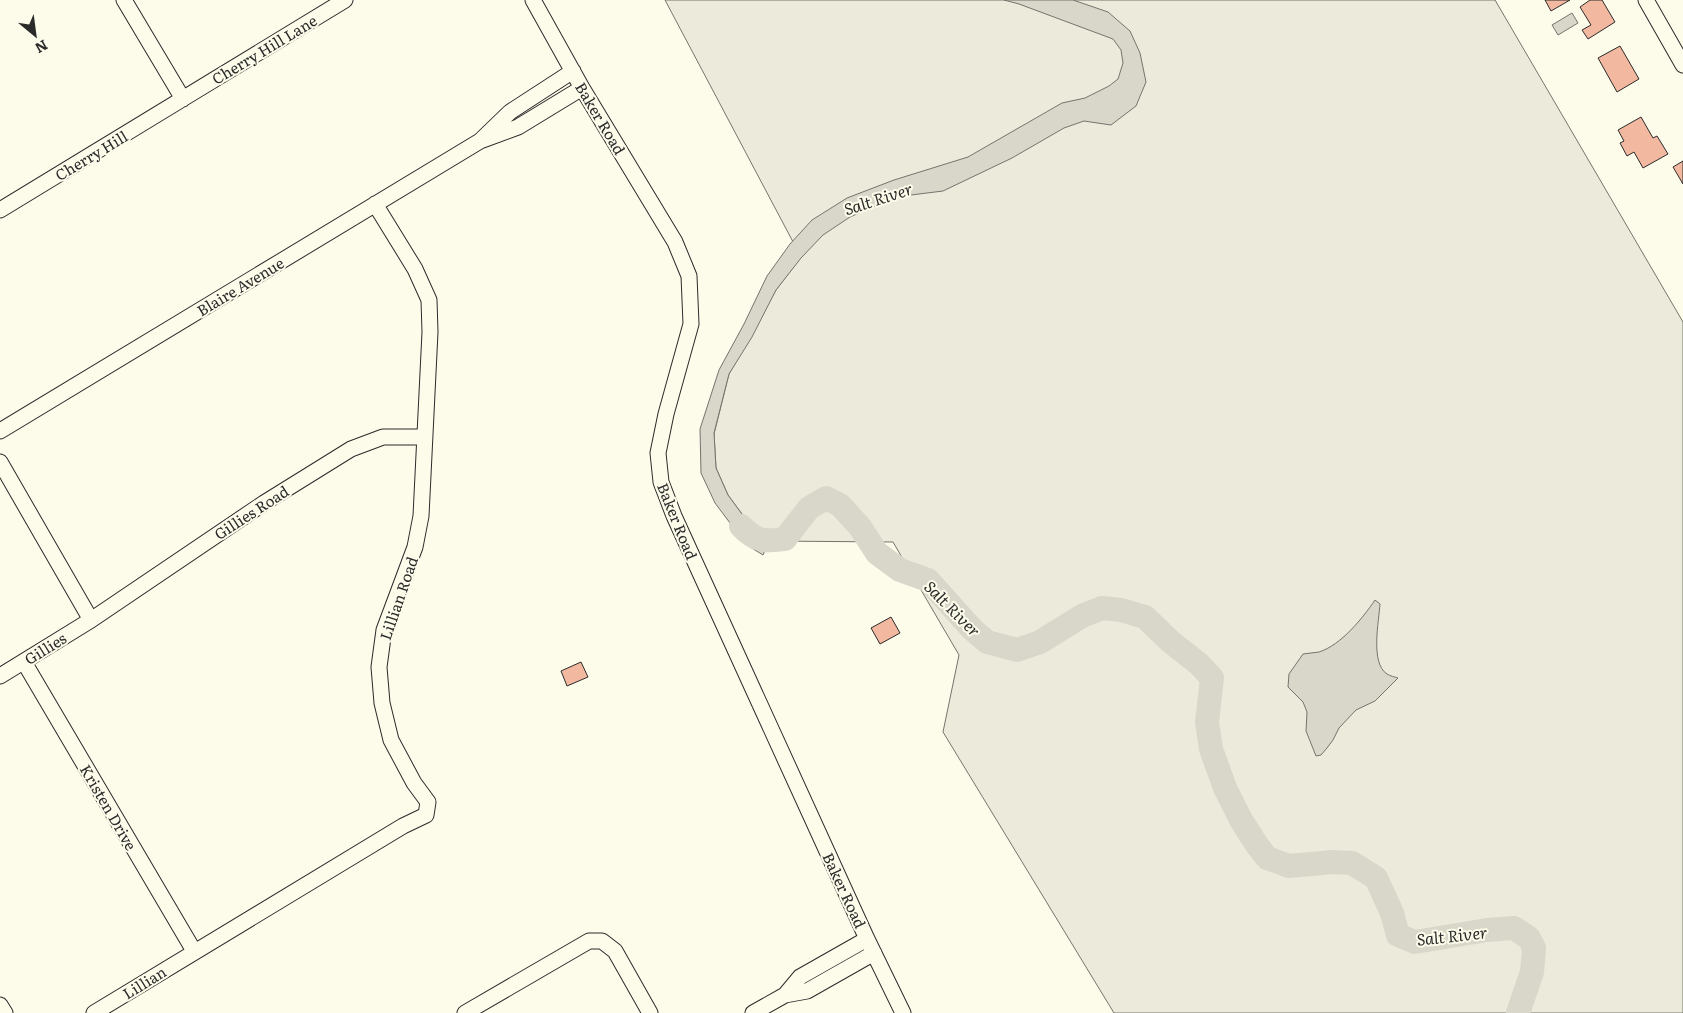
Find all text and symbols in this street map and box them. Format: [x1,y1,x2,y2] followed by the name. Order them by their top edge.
[207,8,321,90] street label: Cherry Hill Lane
[10,10,60,60] north arrow
[32,36,52,59] text: N
[570,77,632,159] street label: Baker Road
[50,124,132,186] street label: Cherry Hill
[841,176,915,220] water label: Salt River
[192,251,288,321] street label: Blaire Avenue
[209,479,293,545] street label: Gillies Road
[652,479,704,563] street label: Baker Road
[373,553,423,643] street label: Lillian Road
[920,575,986,641] water label: Salt River
[20,626,71,670] street label: Gillies
[75,760,143,854] street label: Kristen Drive
[817,848,873,932] street label: Baker Road
[1416,919,1488,951] water label: Salt River
[118,960,170,1004] street label: Lillian

